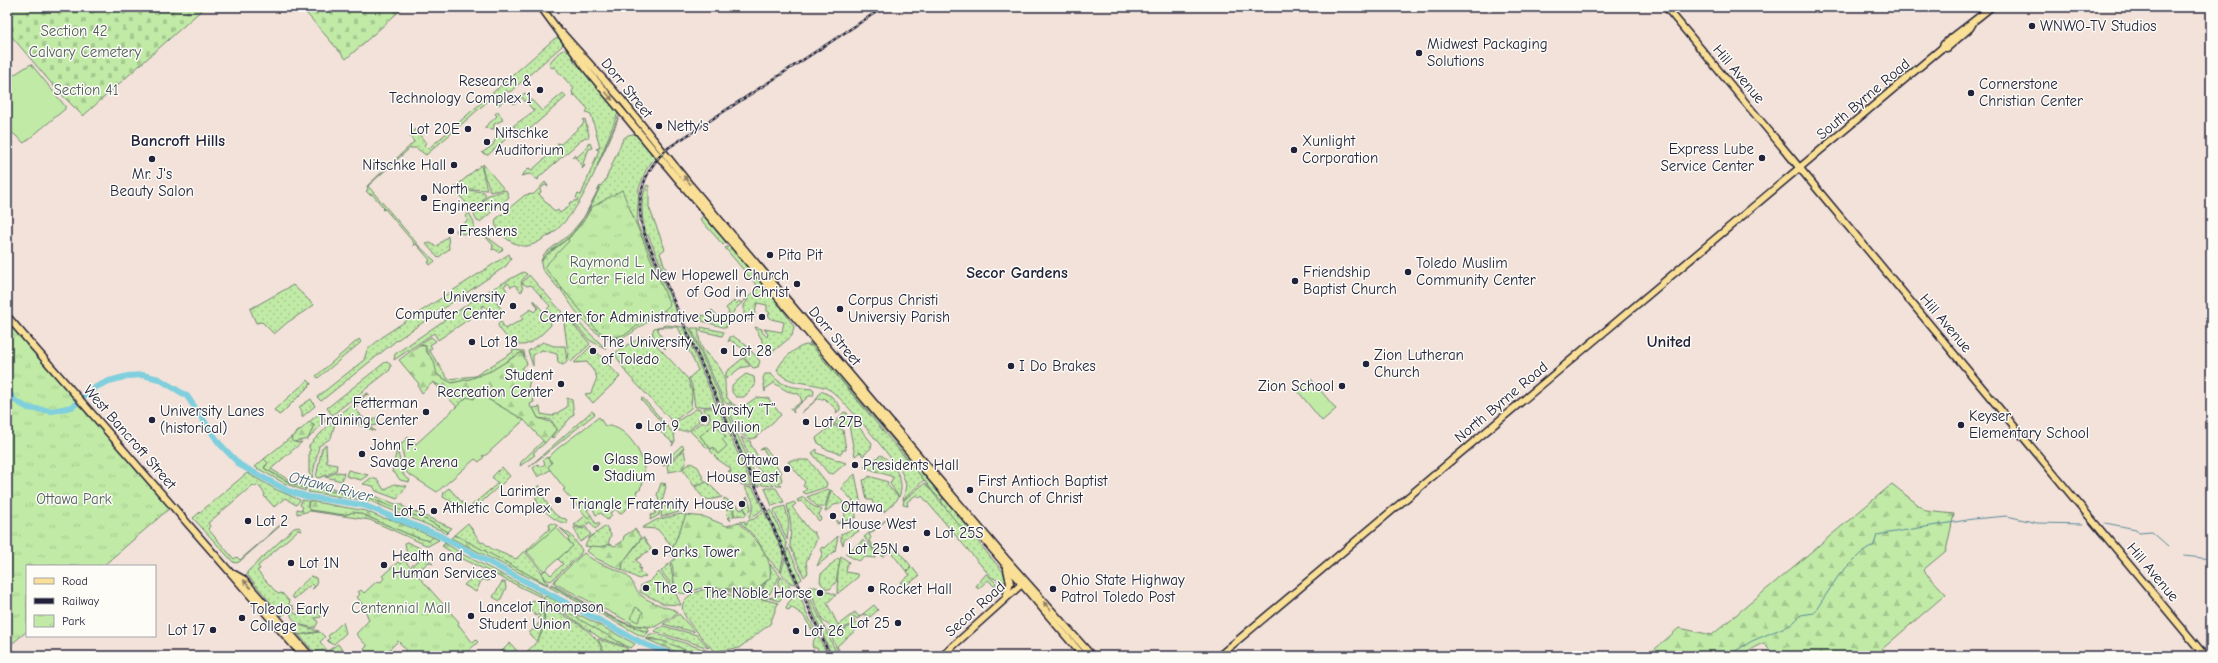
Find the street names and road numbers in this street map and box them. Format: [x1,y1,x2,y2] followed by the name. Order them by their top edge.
[1709,41,1769,108] street label: Hill Avenue
[597,54,657,122] street label: Dorr Street
[1813,55,1913,143] street label: South Byrne Road
[1916,290,1976,357] street label: Hill Avenue
[805,303,865,370] street label: Dorr Street
[1451,358,1551,446] street label: North Byrne Road
[80,381,181,493] street label: West Bancroft Street
[2123,539,2183,606] street label: Hill Avenue
[941,577,1009,641] street label: Secor Road

